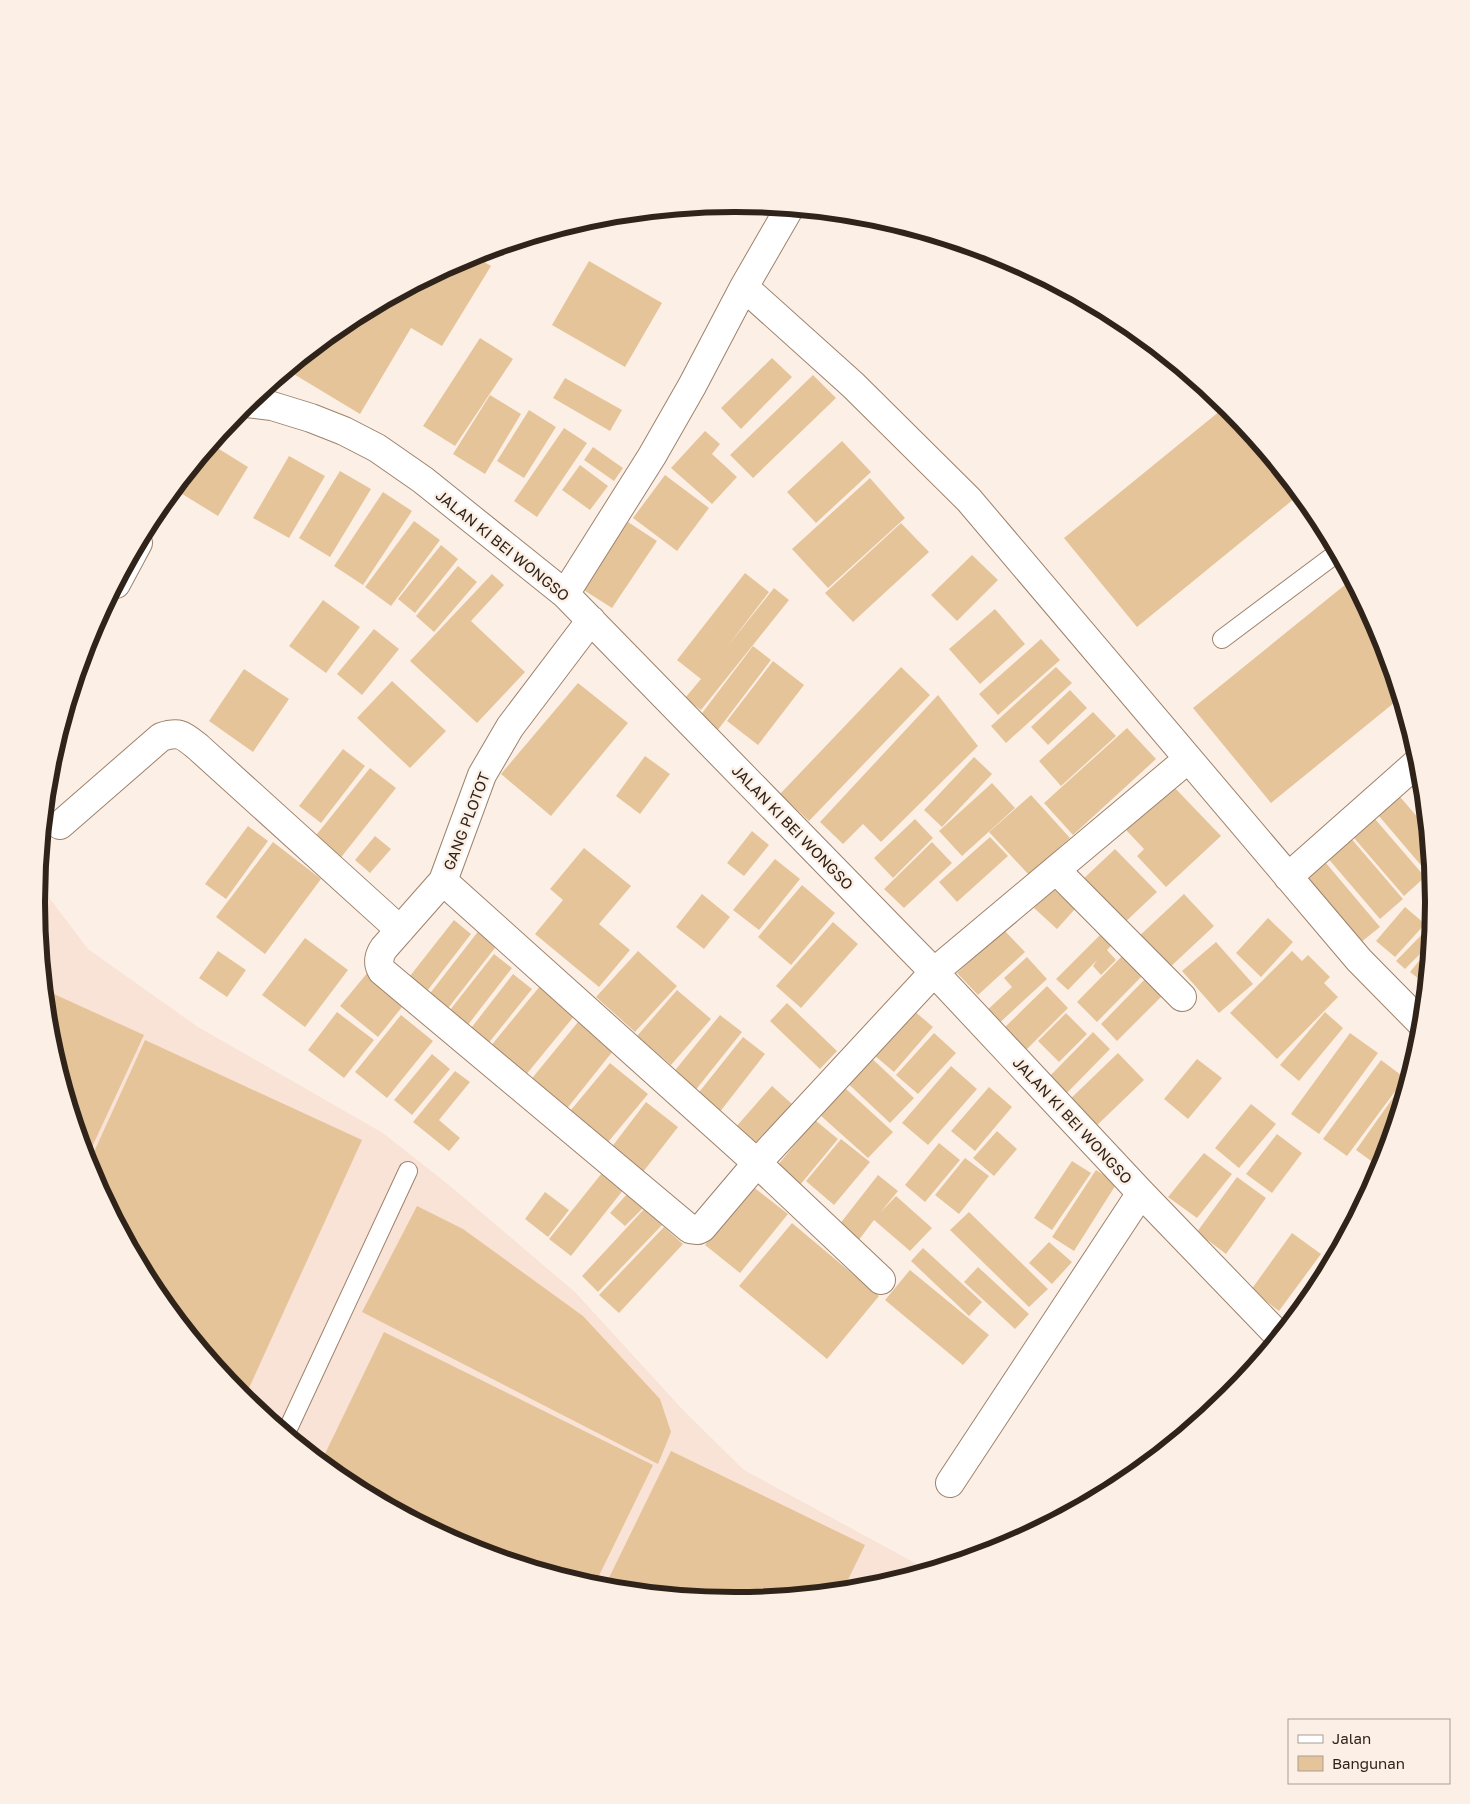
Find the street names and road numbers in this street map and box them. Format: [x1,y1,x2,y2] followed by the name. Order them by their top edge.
[433,486,573,604] street label: JALAN KI BEI WONGSO
[729,761,857,893] street label: JALAN KI BEI WONGSO
[439,769,493,873] street label: GANG PLOTOT
[1010,1053,1136,1187] street label: JALAN KI BEI WONGSO

